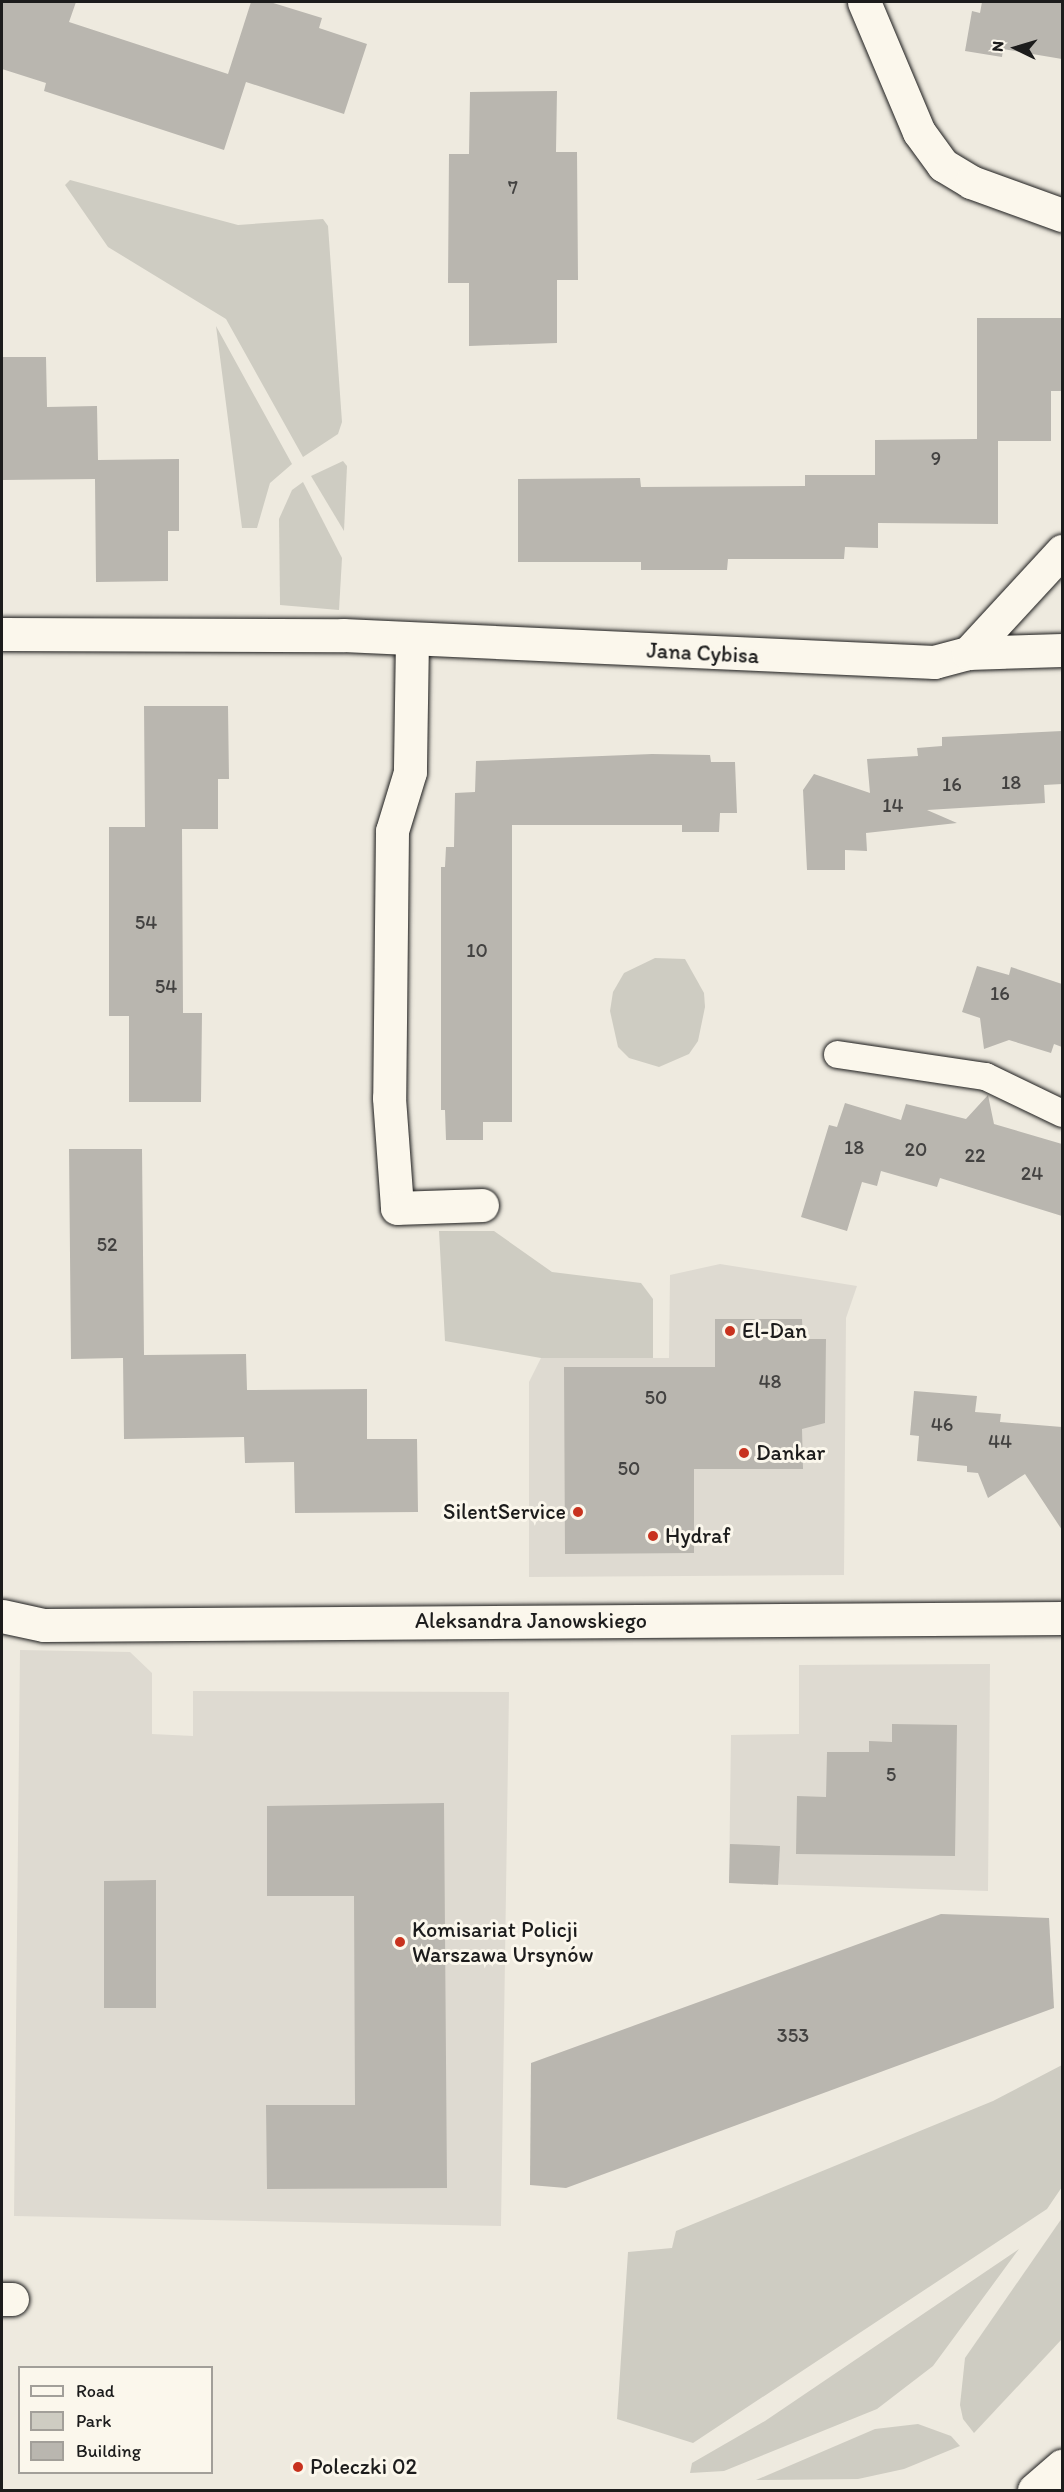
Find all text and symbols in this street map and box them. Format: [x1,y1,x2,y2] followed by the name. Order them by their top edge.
[986,18,1046,78] north arrow
[988,40,1008,53] text: N
[508,175,518,199] house number: 7
[931,446,941,470] house number: 9
[646,637,760,669] street label: Jana Cybisa
[1001,770,1021,794] house number: 18
[942,772,962,796] house number: 16
[882,793,904,817] house number: 14
[135,910,157,934] house number: 54
[466,938,488,962] house number: 10
[155,974,177,998] house number: 54
[990,981,1010,1005] house number: 16
[844,1135,864,1159] house number: 18
[905,1137,927,1161] house number: 20
[964,1143,986,1167] house number: 22
[1021,1161,1043,1185] house number: 24
[96,1232,118,1256] house number: 52
[742,1318,807,1344] place label: El-Dan
[723,1324,737,1338] marker: El-Dan
[759,1369,781,1393] house number: 48
[645,1385,667,1409] house number: 50
[931,1412,953,1436] house number: 46
[988,1429,1012,1453] house number: 44
[756,1440,825,1466] place label: Dankar
[737,1446,751,1460] marker: Dankar
[618,1456,640,1480] house number: 50
[443,1499,566,1525] place label: SilentService
[571,1505,585,1519] marker: SilentService
[665,1523,731,1549] place label: Hydraf
[646,1529,660,1543] marker: Hydraf
[415,1608,647,1634] street label: Aleksandra Janowskiego
[886,1762,896,1786] house number: 5
[412,1916,595,1968] place label: Komisariat Policji Warszawa Ursynów
[393,1935,407,1949] marker: Komisariat Policji Warszawa Ursynów
[777,2023,809,2047] house number: 353
[18,2366,213,2474] legend
[76,2380,115,2402] text: Road
[76,2410,111,2432] text: Park
[76,2440,141,2462] text: Building
[310,2454,417,2480] place label: Poleczki 02
[291,2460,305,2474] marker: Poleczki 02

